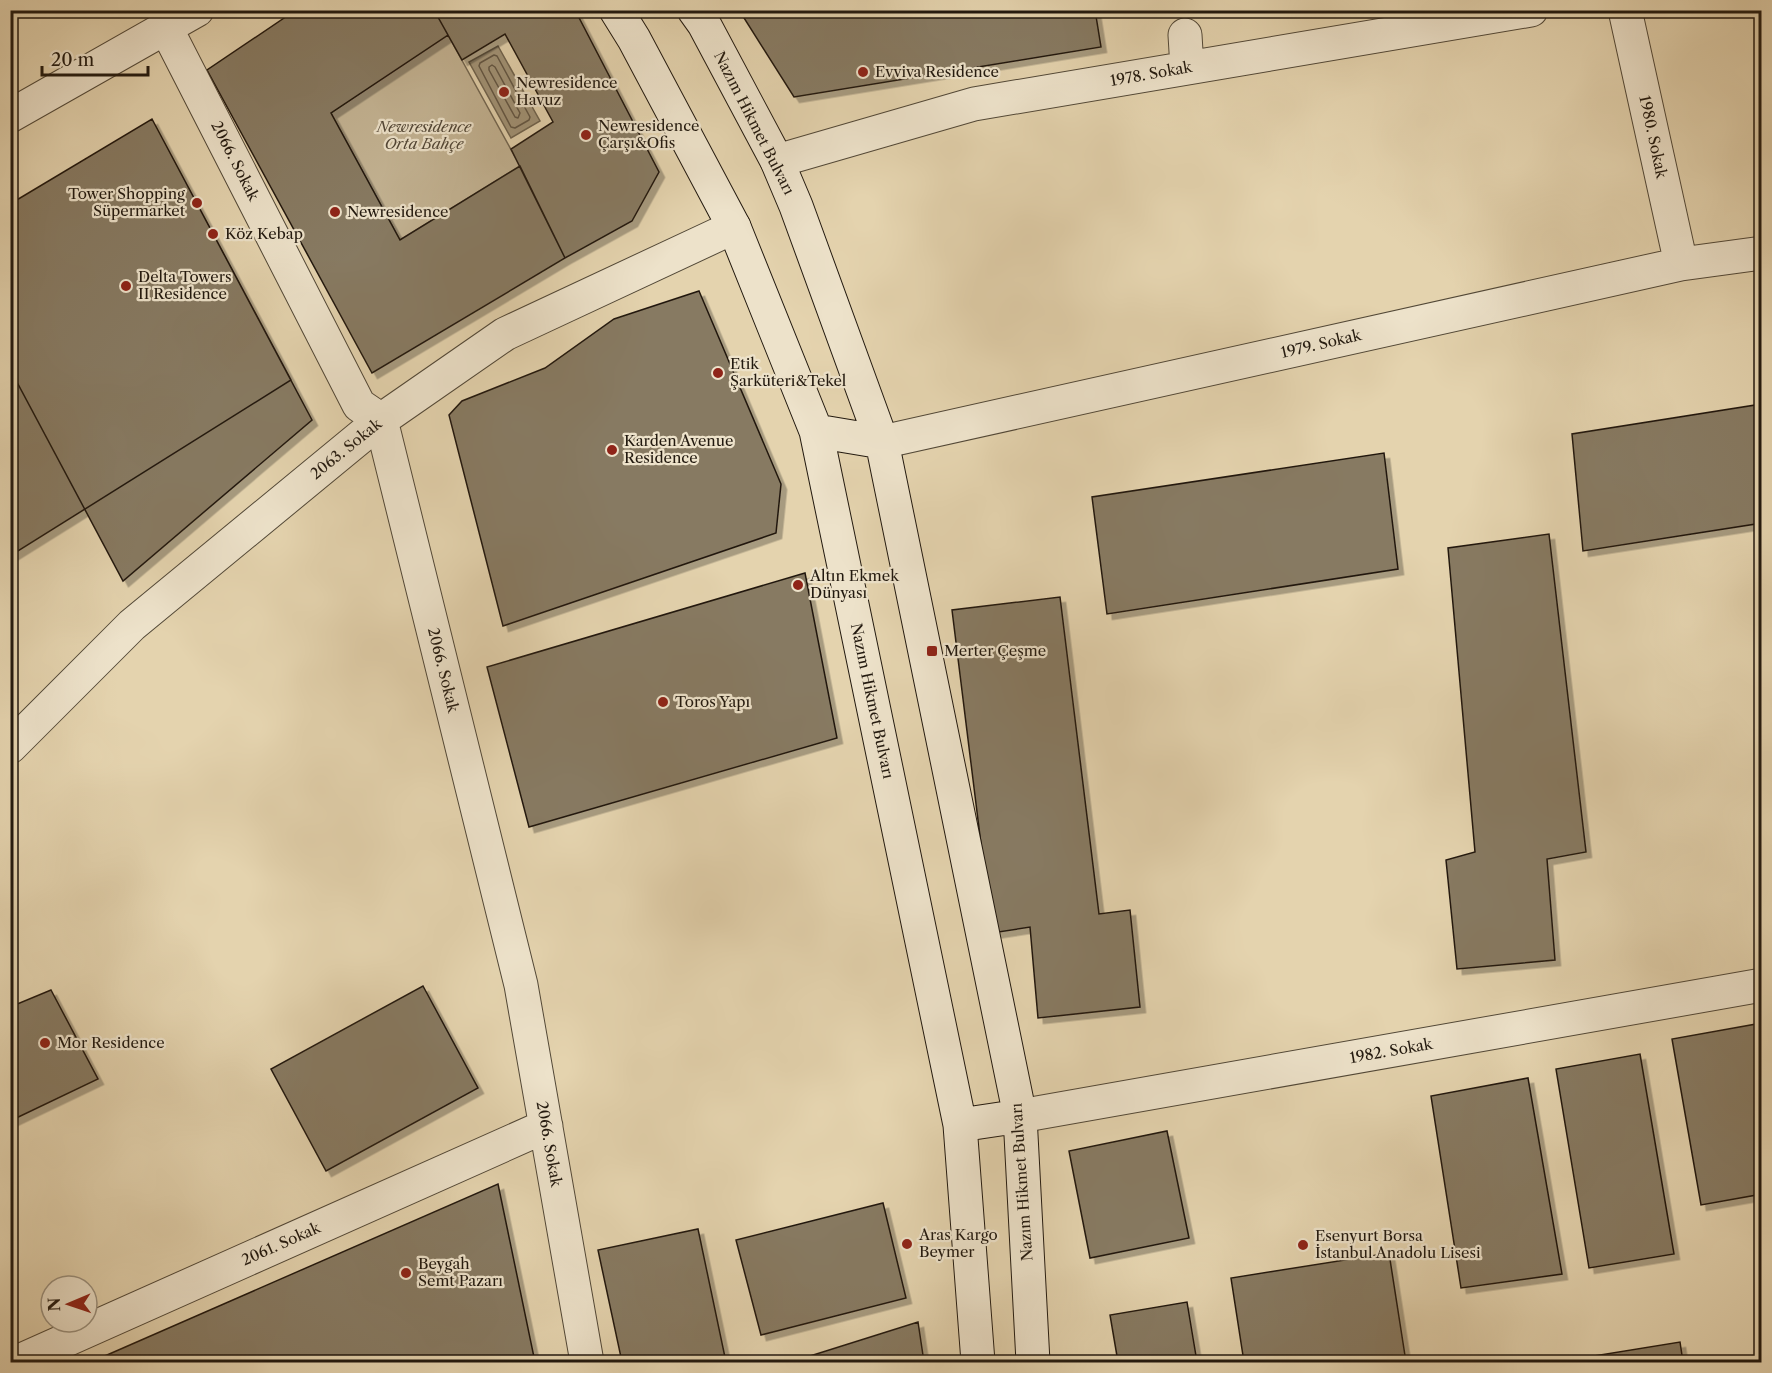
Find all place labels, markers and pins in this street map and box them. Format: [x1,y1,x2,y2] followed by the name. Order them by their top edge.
[875,62,999,81] place label: Evviva Residence
[856,65,870,79] marker: Evviva Residence
[516,73,617,109] place label: Newresidence Havuz
[497,85,511,99] marker: Newresidence Havuz
[598,116,699,152] place label: Newresidence Çarşı&Ofis
[579,128,593,142] marker: Newresidence Çarşı&Ofis
[68,184,186,220] place label: Tower Shopping Süpermarket
[190,196,204,210] marker: Tower Shopping Süpermarket
[347,202,448,221] place label: Newresidence
[328,205,342,219] marker: Newresidence
[225,224,303,243] place label: Köz Kebap
[206,227,220,241] marker: Köz Kebap
[138,267,231,303] place label: Delta Towers II Residence
[119,279,133,293] marker: Delta Towers II Residence
[730,354,847,390] place label: Etik Şarküteri&Tekel
[711,366,725,380] marker: Etik Şarküteri&Tekel
[624,431,733,467] place label: Karden Avenue Residence
[605,443,619,457] marker: Karden Avenue Residence
[809,566,900,602] place label: Altın Ekmek Dünyası
[791,578,805,592] marker: Altın Ekmek Dünyası
[944,641,1046,660] place label: Merter Çeşme
[925,644,939,658] marker: Merter Çeşme
[675,692,751,711] place label: Toros Yapı
[656,695,670,709] marker: Toros Yapı
[57,1033,165,1052] place label: Mor Residence
[38,1036,52,1050] marker: Mor Residence
[918,1225,998,1261] place label: Aras Kargo Beymer
[1315,1226,1481,1262] place label: Esenyurt Borsa İstanbul Anadolu Lisesi
[900,1237,914,1251] marker: Aras Kargo Beymer
[1296,1238,1310,1252] marker: Esenyurt Borsa İstanbul Anadolu Lisesi
[418,1254,503,1290] place label: Beygah Semt Pazarı
[399,1266,413,1280] marker: Beygah Semt Pazarı

